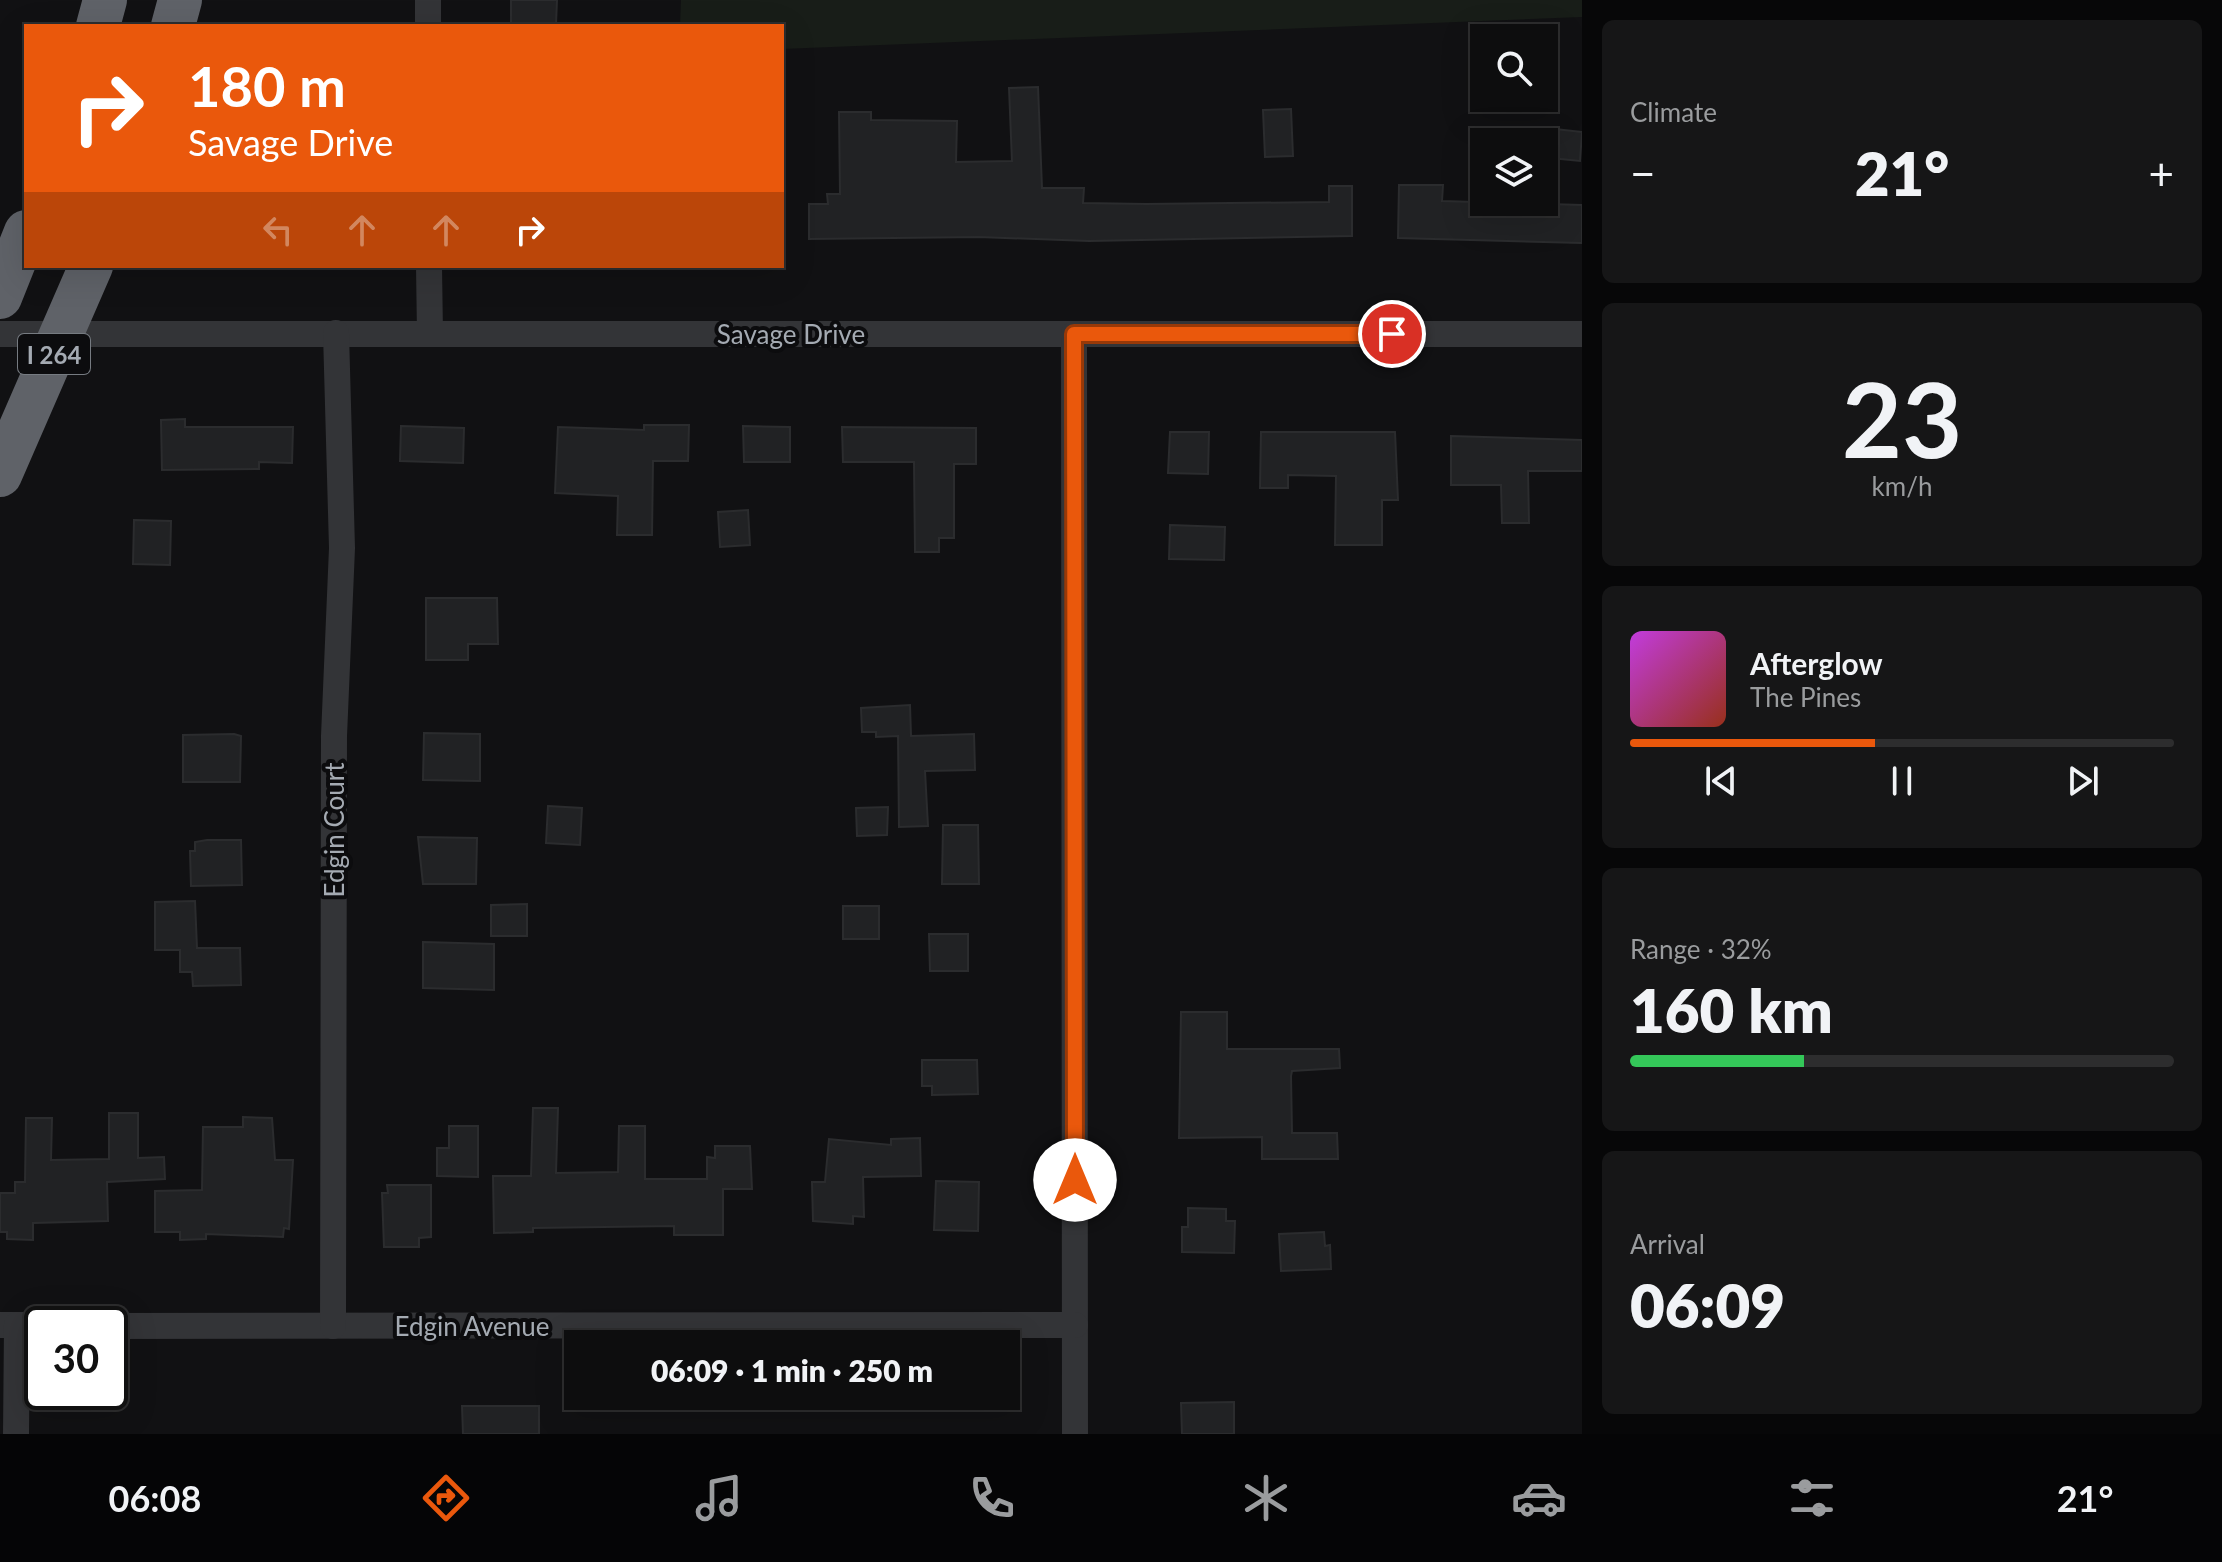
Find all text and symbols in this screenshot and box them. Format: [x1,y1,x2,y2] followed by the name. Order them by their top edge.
[1470,24,1558,216] map controls
[1470,24,1558,112] button: search
[188,52,346,119] text: 180 m
[56,56,160,160] icon: right
[1630,96,1717,128] text: Climate
[188,120,393,164] text: Savage Drive
[1470,128,1558,216] button: layers
[1855,137,1949,209] text: 21°
[1630,147,1656,199] text: −
[2148,147,2174,199] text: +
[256,208,300,252] icon: left
[340,208,384,252] icon: ahead
[424,208,468,252] icon: ahead
[508,208,552,252] icon: right
[1358,300,1426,368] pin
[1370,312,1414,356] icon: arrive
[717,318,865,350] street label: Savage Drive
[18,334,90,374] road number: I 264
[1842,355,1962,480] text: 23
[1872,470,1932,502] text: km/h
[1750,645,1883,681] text: Afterglow
[1750,681,1861,713] text: The Pines
[1699,759,1743,803] icon: previous
[1880,759,1924,803] icon: pause
[2061,759,2105,803] icon: next
[318,762,350,898] street label: Edgin Court
[1630,933,1772,965] text: Range · 32%
[1630,974,1833,1046] text: 160 km
[1033,1138,1117,1222] position arrow
[1630,1228,1705,1260] text: Arrival
[1630,1269,1785,1341] text: 06:09
[24,1306,128,1410] speed limit sign: 30
[394,1310,550,1342] street label: Edgin Avenue
[651,1352,933,1388] text: 06:09 · 1 min · 250 m
[418,1470,474,1526] icon: directions
[691,1470,747,1526] icon: music
[964,1470,1020,1526] icon: phone
[1238,1470,1294,1526] icon: climate
[1511,1470,1567,1526] icon: car
[1784,1470,1840,1526] icon: filters
[109,1476,201,1520] text: 06:08
[2057,1476,2113,1520] text: 21°

